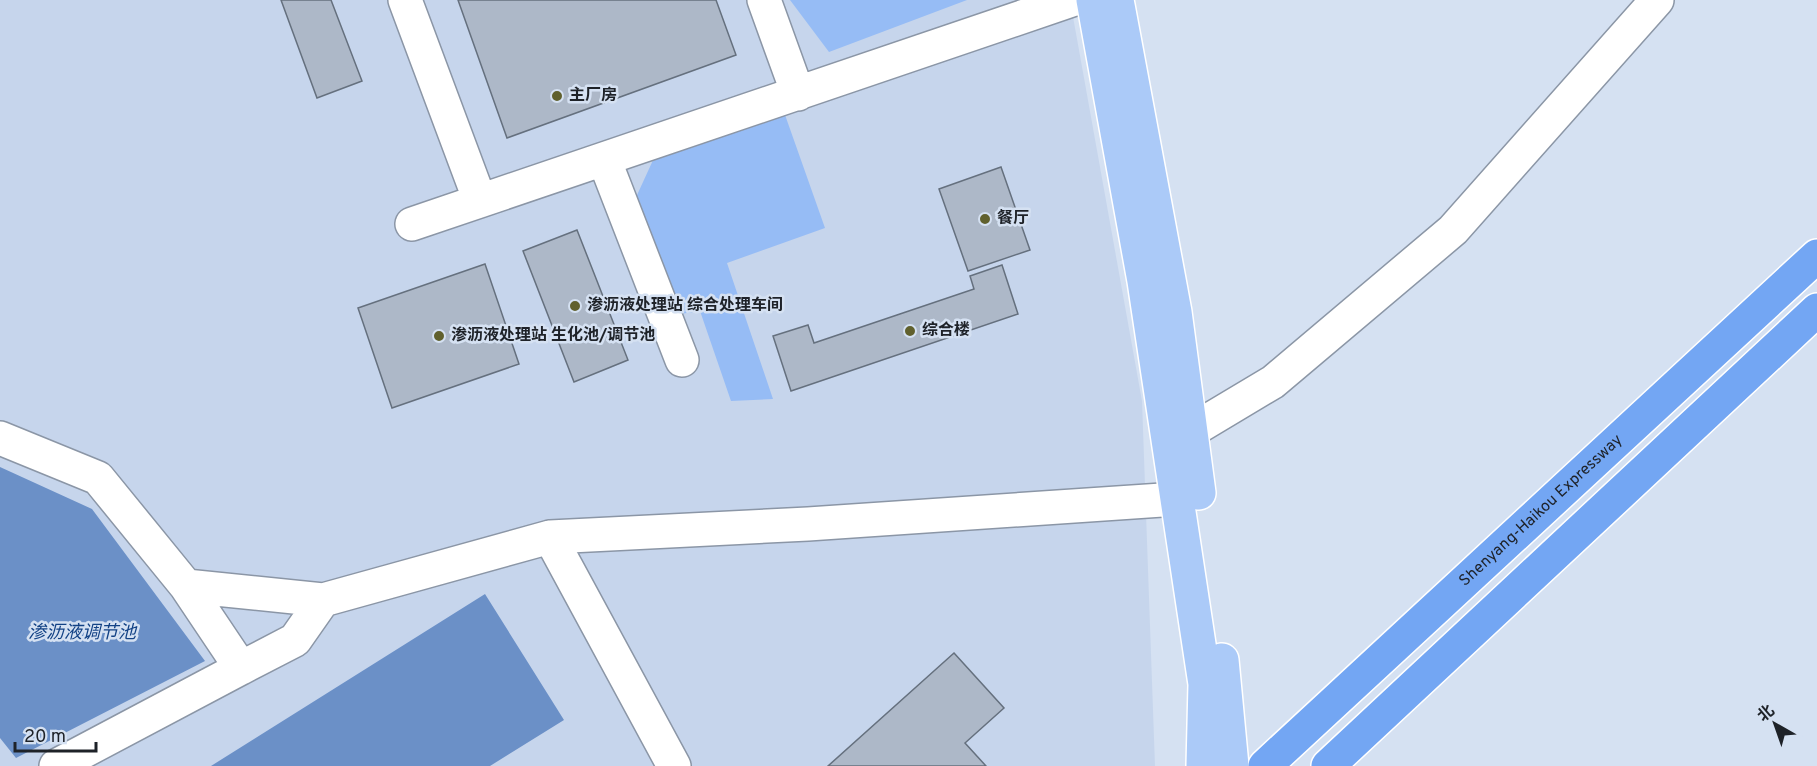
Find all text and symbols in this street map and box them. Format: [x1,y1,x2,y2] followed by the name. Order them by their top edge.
[569,86,617,106] place label: 主厂房
[550,89,564,103] marker: 主厂房
[997,209,1029,229] place label: 餐厅
[978,212,992,226] marker: 餐厅
[587,296,783,316] place label: 渗沥液处理站 综合处理车间
[568,299,582,313] marker: 渗沥液处理站 综合处理车间
[922,321,970,341] place label: 综合楼
[903,324,917,338] marker: 综合楼
[451,325,655,346] place label: 渗沥液处理站 生化池/调节池
[432,329,446,343] marker: 渗沥液处理站 生化池/调节池
[1455,431,1627,591] street label: Shenyang-Haikou Expressway
[28,622,138,645] water label: 渗沥液调节池
[1745,694,1805,754] north arrow
[1754,701,1779,727] text: 北
[15,715,96,753] scale bar
[24,726,66,749] text: 20 m

